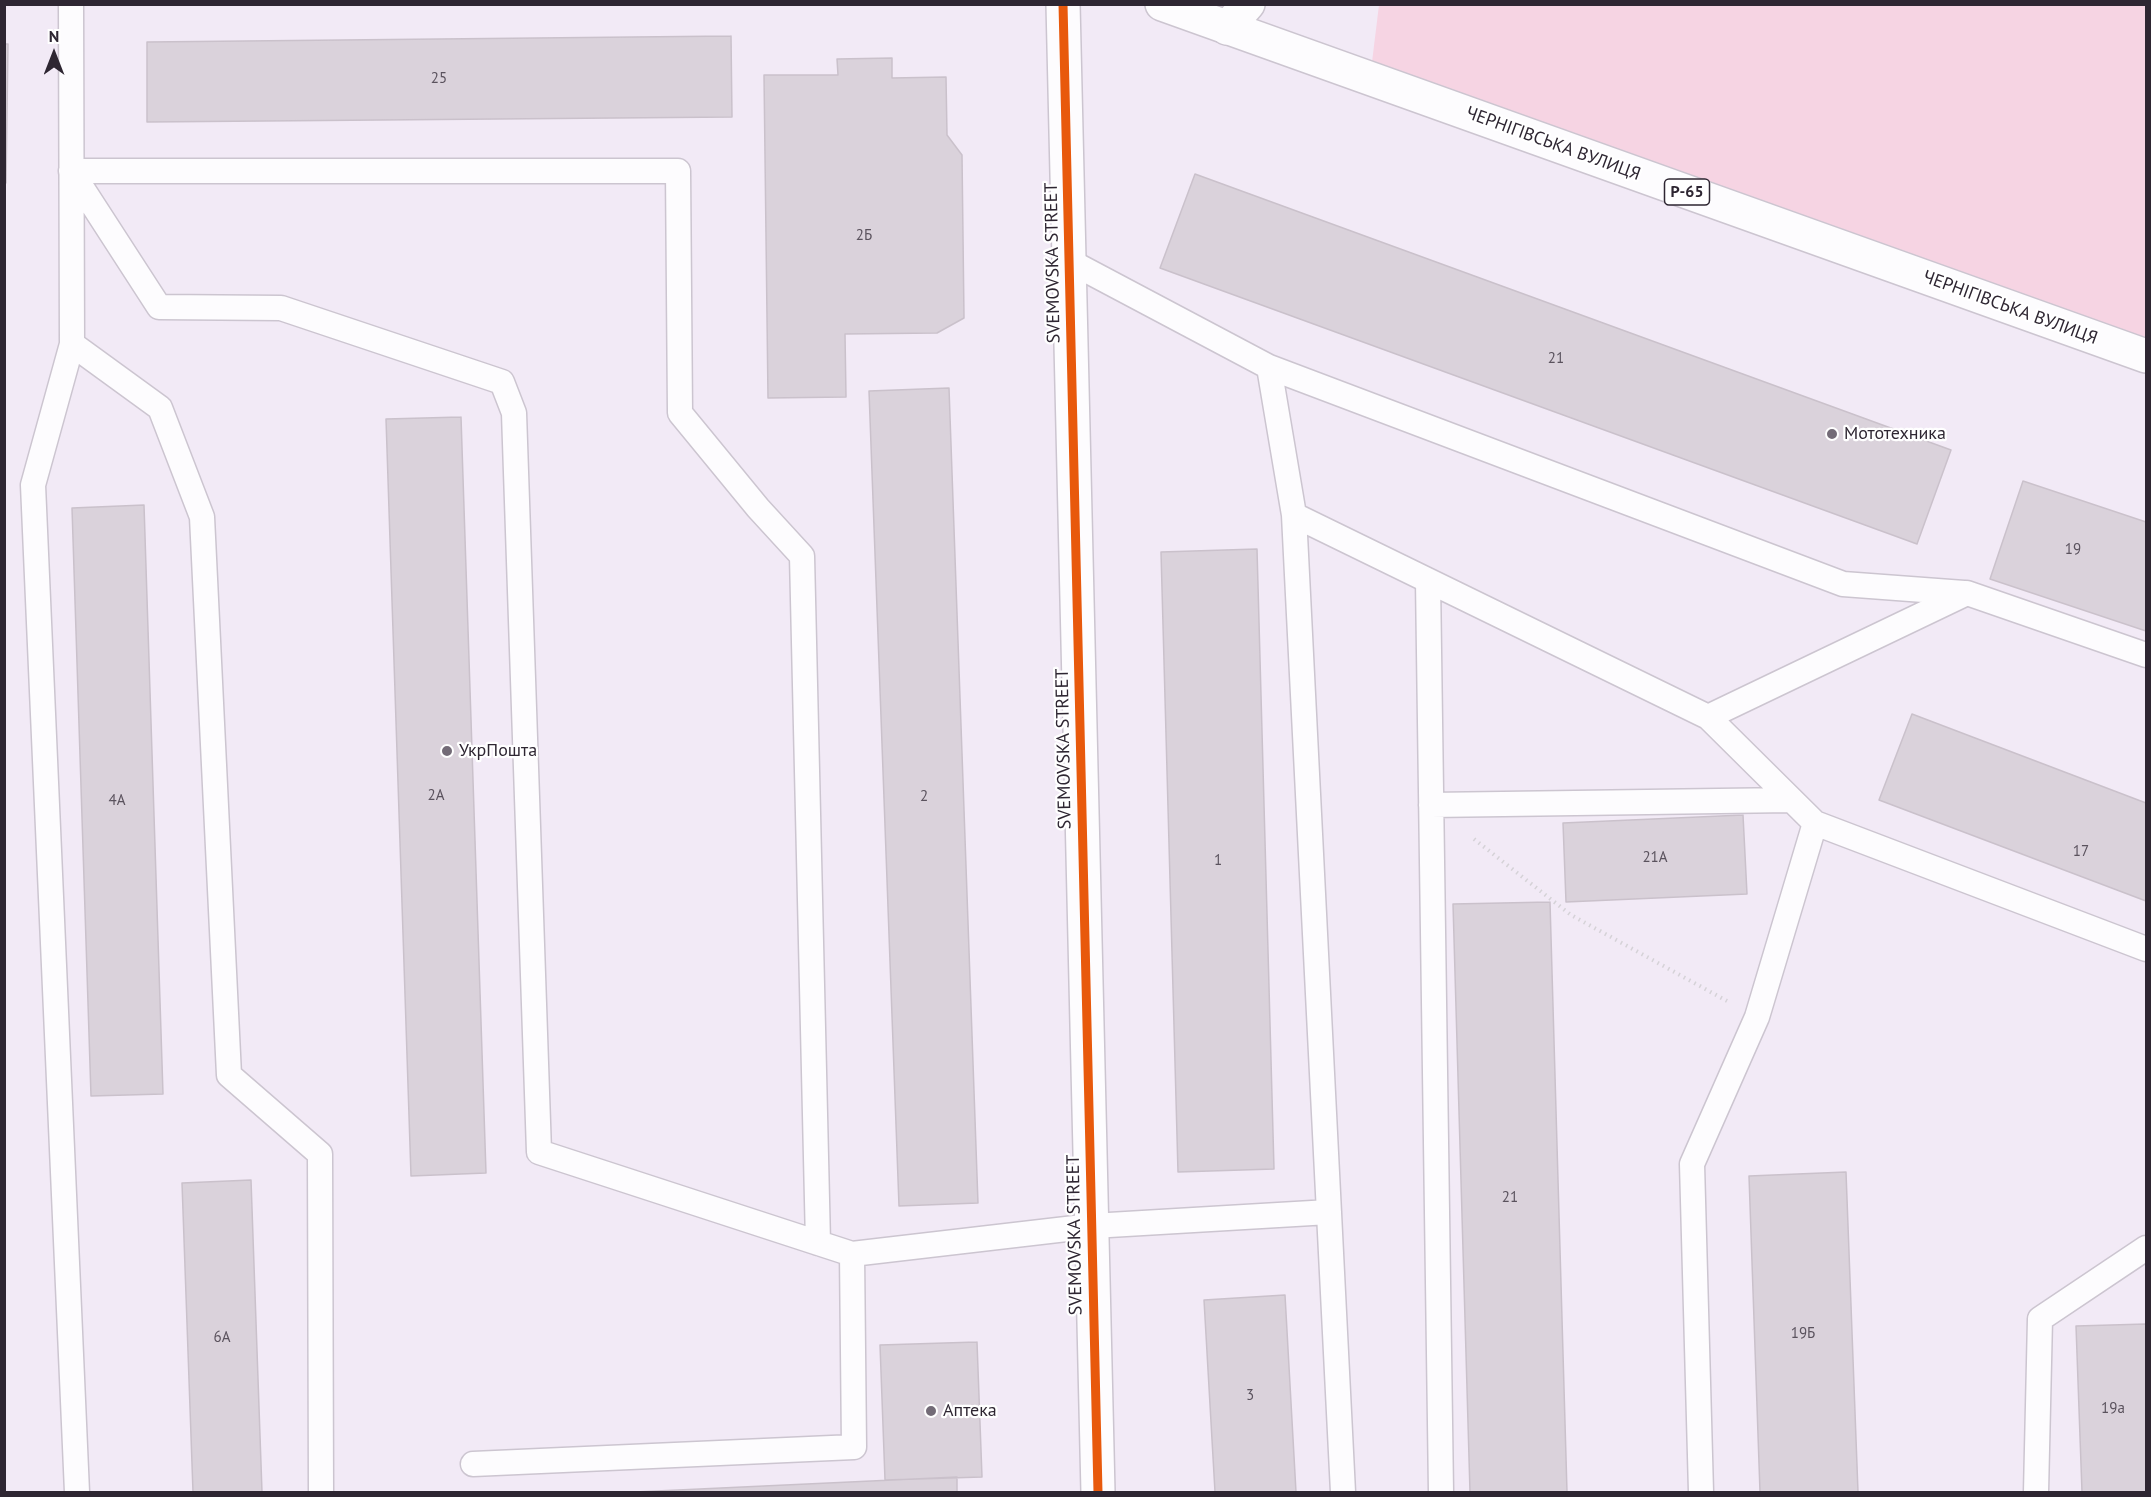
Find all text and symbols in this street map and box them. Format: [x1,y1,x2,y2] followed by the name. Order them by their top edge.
[24,24,84,84] north arrow
[49,26,59,46] text: N
[431,70,447,88] house number: 25
[1463,102,1643,186] street label: ЧЕРНІГІВСЬКА ВУЛИЦЯ
[1664,179,1710,205] road number: Р-65
[1041,183,1065,343] street label: SVEMOVSKA STREET
[856,227,872,245] house number: 2Б
[1920,266,2100,350] street label: ЧЕРНІГІВСЬКА ВУЛИЦЯ
[1548,350,1564,368] house number: 21
[1844,423,1946,445] place label: Мототехника
[1825,427,1839,441] marker: Мототехника
[2065,541,2081,559] house number: 19
[1052,669,1076,829] street label: SVEMOVSKA STREET
[459,740,537,762] place label: УкрПошта
[440,744,454,758] marker: УкрПошта
[428,787,444,805] house number: 2А
[920,788,928,806] house number: 2
[109,792,125,810] house number: 4А
[2073,843,2089,861] house number: 17
[1642,849,1668,867] house number: 21А
[1214,852,1222,870] house number: 1
[1063,1155,1087,1315] street label: SVEMOVSKA STREET
[1502,1189,1518,1207] house number: 21
[1791,1325,1815,1343] house number: 19Б
[214,1329,230,1347] house number: 6А
[1246,1387,1254,1405] house number: 3
[943,1400,997,1422] place label: Аптека
[2101,1400,2125,1418] house number: 19а
[924,1404,938,1418] marker: Аптека

